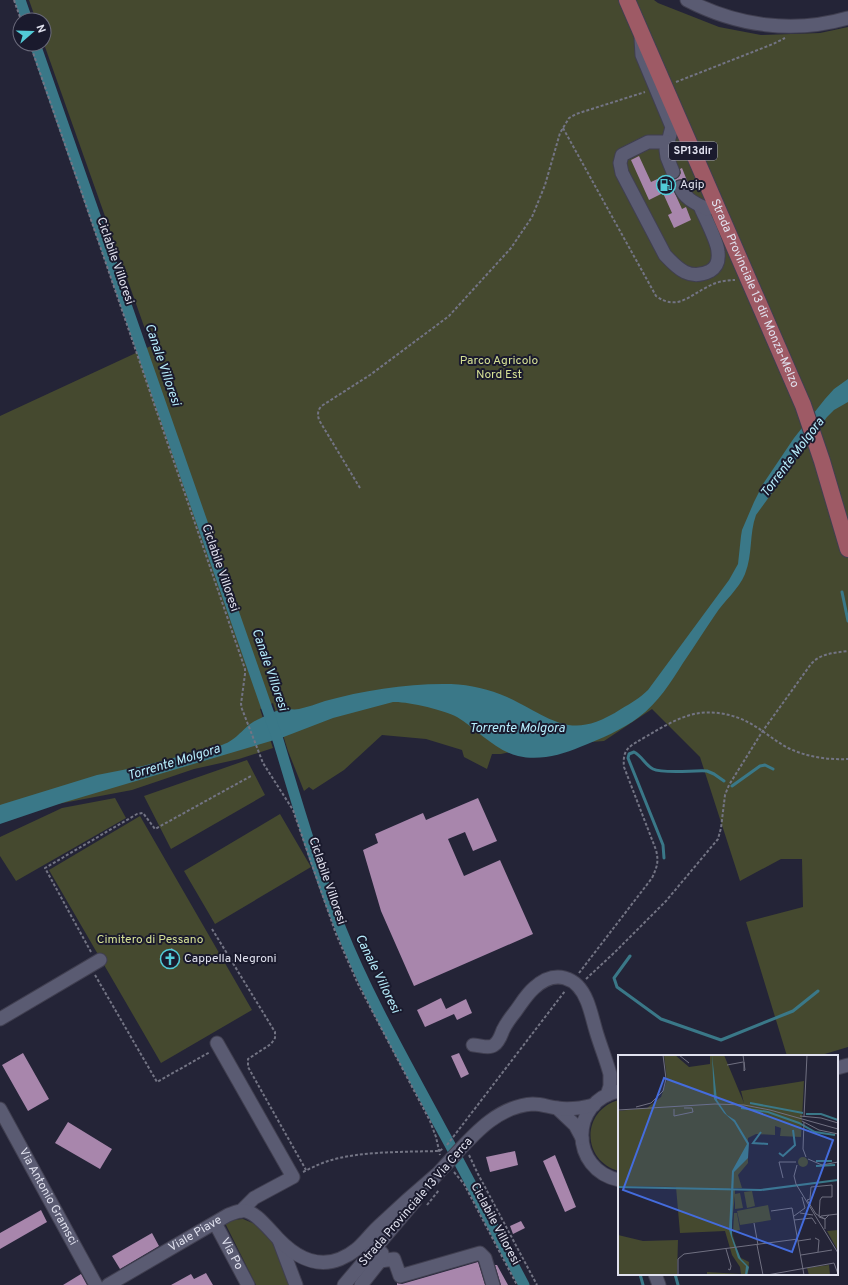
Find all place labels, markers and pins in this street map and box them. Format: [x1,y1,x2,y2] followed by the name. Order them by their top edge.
[655,174,677,196] fuel station icon: Agip
[680,177,705,193] place label: Agip
[159,948,181,970] church icon: Cappella Negroni
[184,951,277,967] place label: Cappella Negroni

